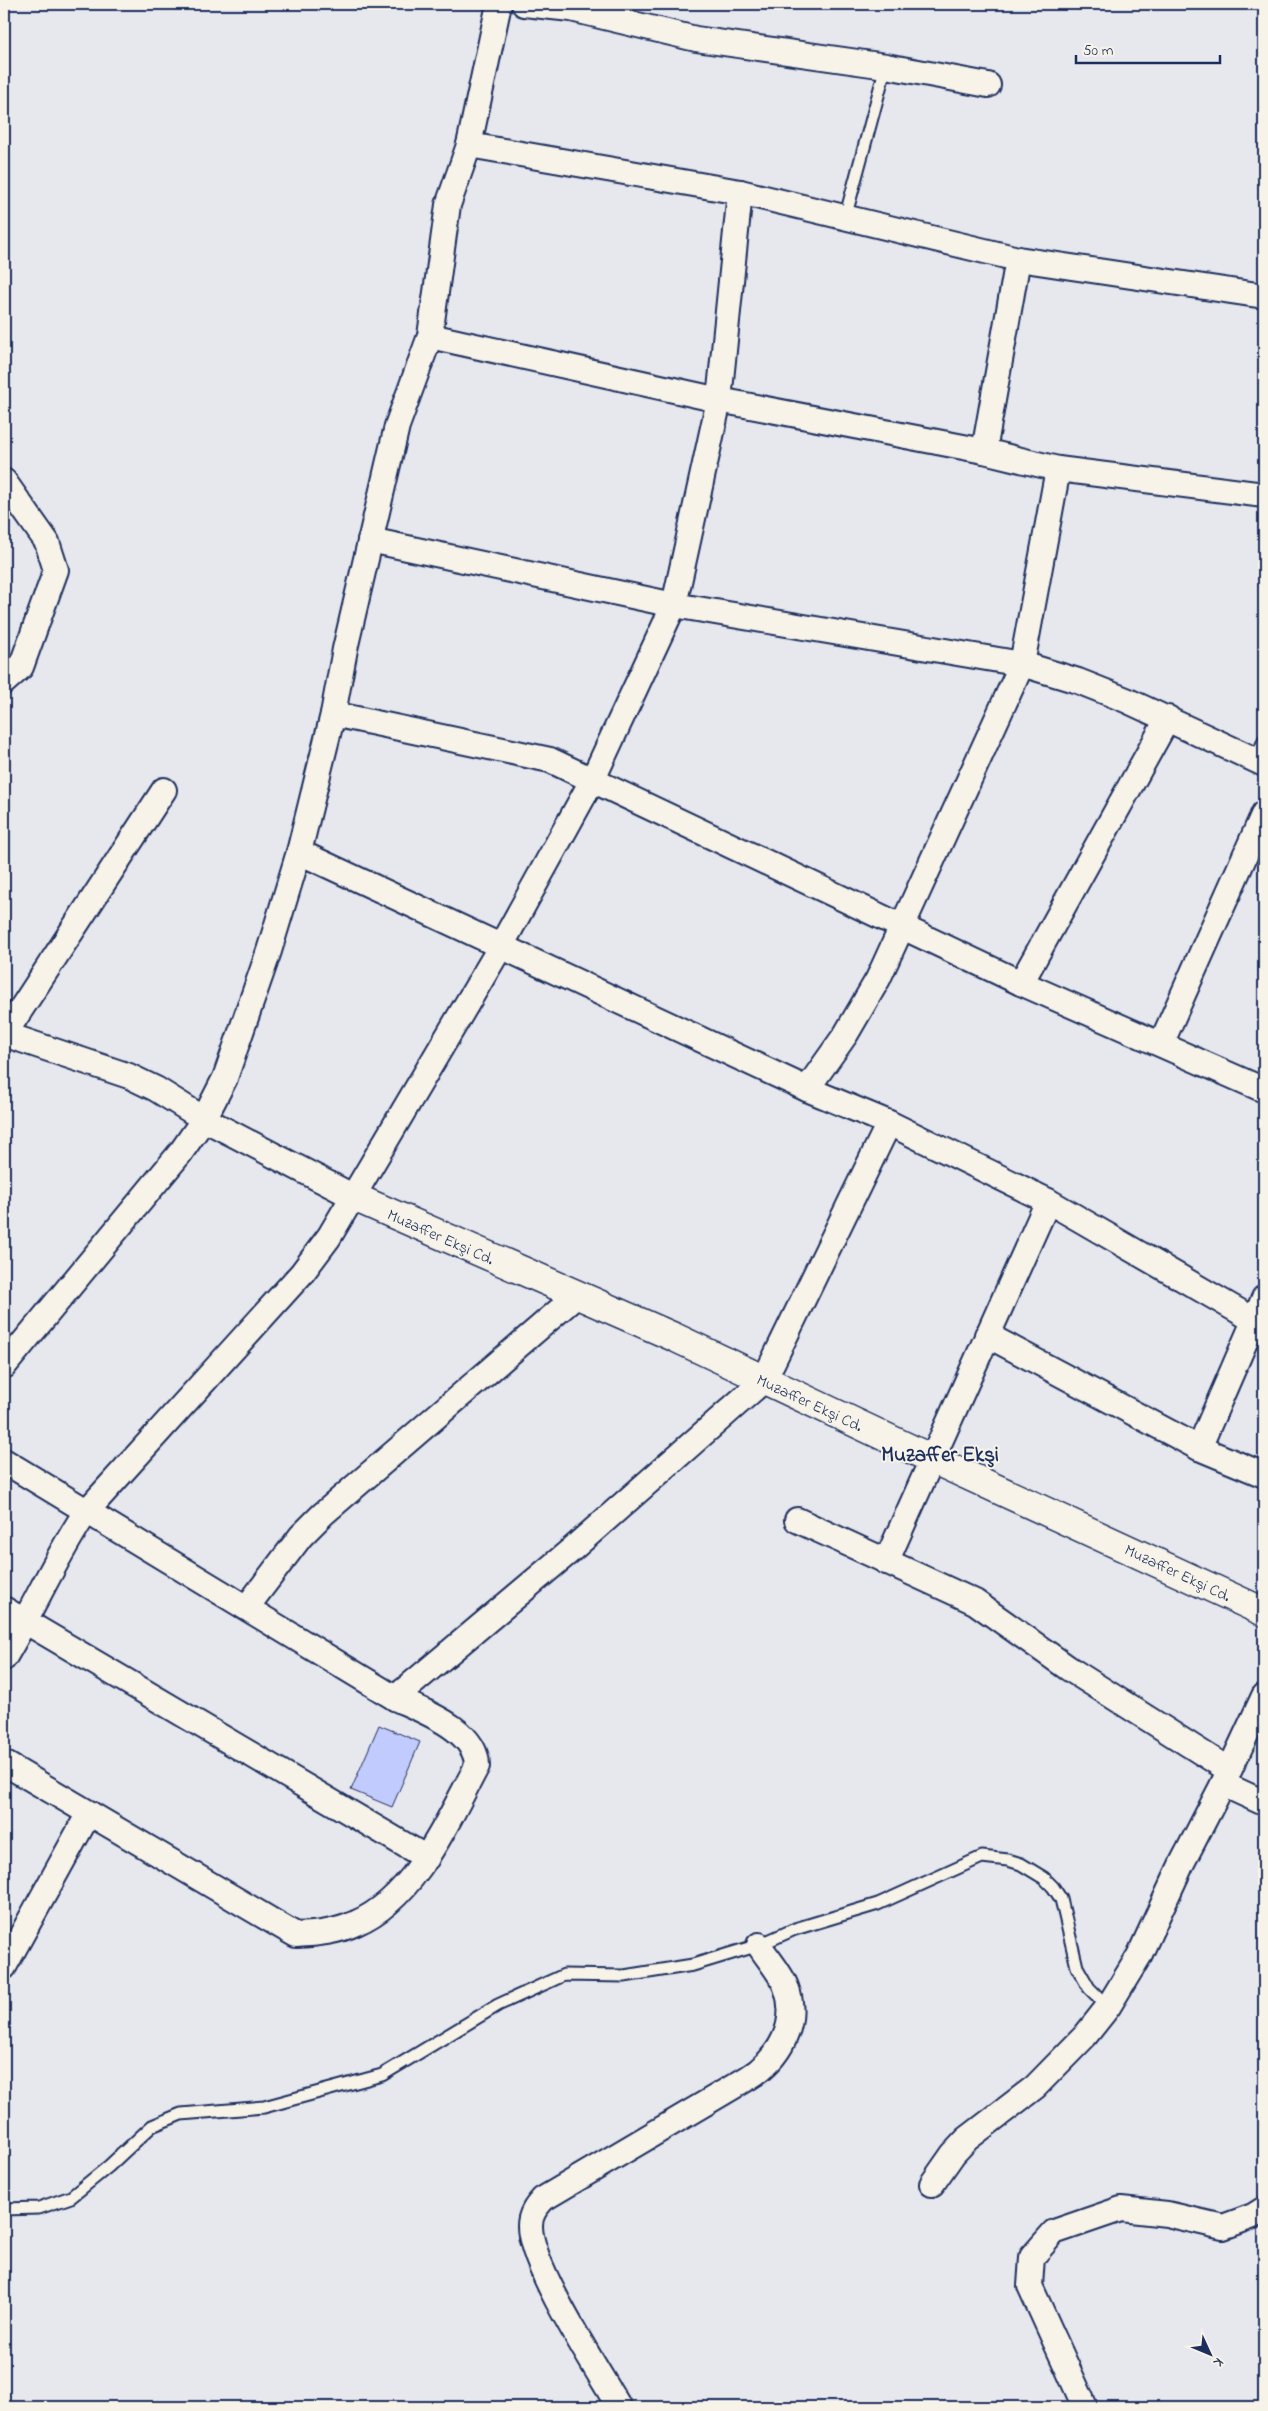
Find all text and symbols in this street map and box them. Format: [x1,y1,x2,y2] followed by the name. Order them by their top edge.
[1076,32,1219,64] scale bar
[1083,40,1114,62] text: 50 m
[383,1204,497,1272] street label: Muzaffer Ekşi Cd.
[752,1369,866,1439] street label: Muzaffer Ekşi Cd.
[881,1441,999,1471] district label: Muzaffer Ekşi
[1120,1539,1234,1609] street label: Muzaffer Ekşi Cd.
[1186,2328,1236,2378] north arrow
[1208,2352,1228,2373] text: K

